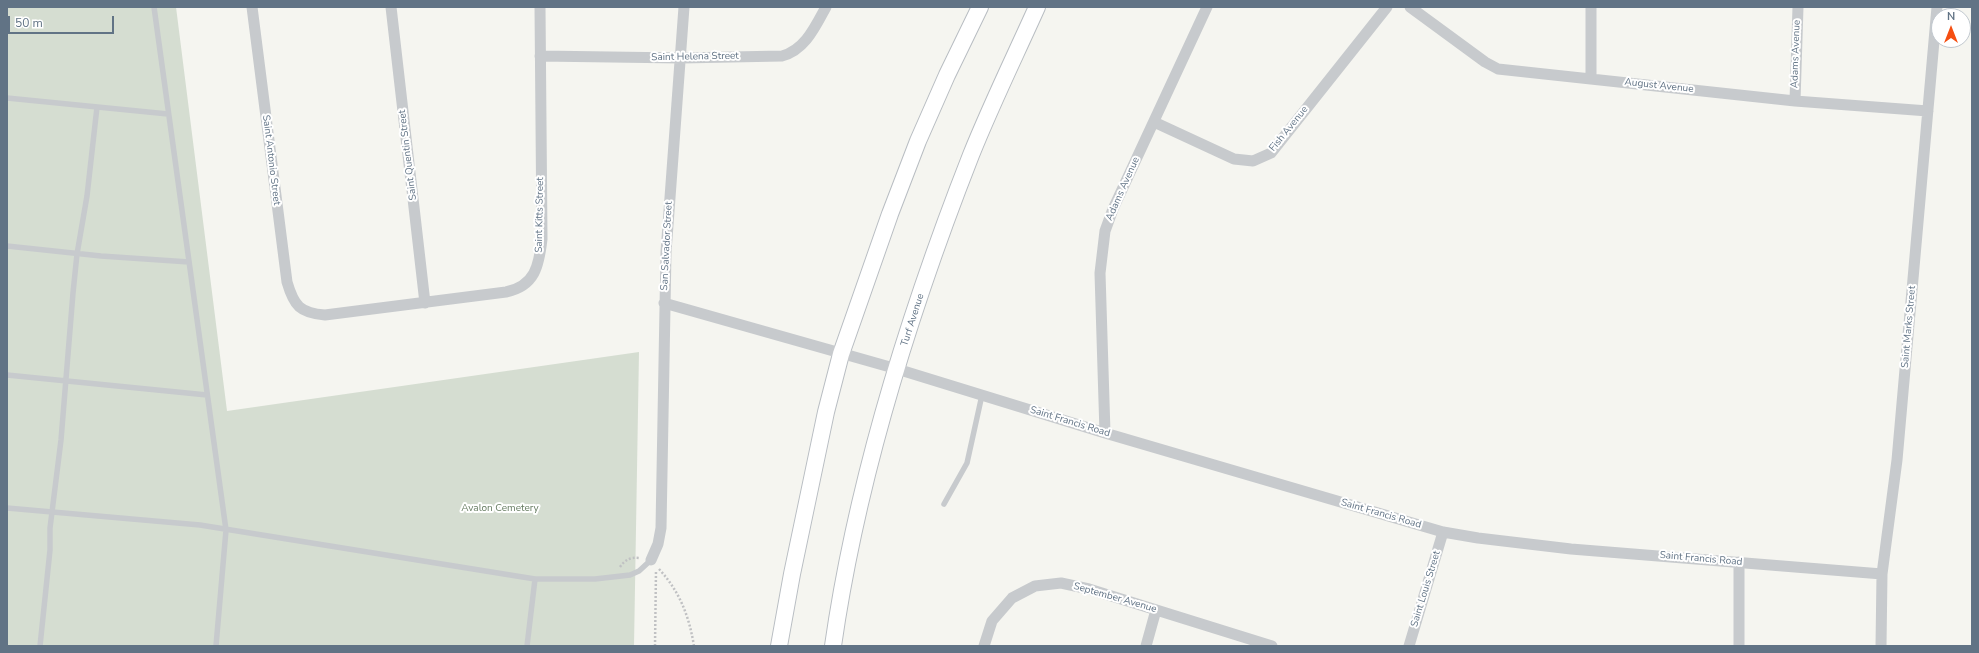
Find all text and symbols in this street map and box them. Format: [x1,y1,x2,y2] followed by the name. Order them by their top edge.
[10,8,116,34] scale bar
[1931,8,1971,48] north arrow
[1947,9,1955,24] text: N
[15,15,43,31] text: 50 m
[1789,20,1803,88] street label: Adams Avenue
[651,50,739,64] street label: Saint Helena Street
[1624,76,1694,96] street label: August Avenue
[1267,104,1311,154] street label: Fish Avenue
[396,109,420,201] street label: Saint Quentin Street
[260,114,282,206] street label: Saint Antonio Street
[1104,155,1142,223] street label: Adams Avenue
[533,177,547,253] street label: Saint Kitts Street
[659,201,675,291] street label: San Salvador Street
[1899,285,1919,369] street label: Saint Marks Street
[899,292,927,348] street label: Turf Avenue
[1029,404,1111,440] street label: Saint Francis Road
[1339,497,1423,531] street label: Saint Francis Road
[461,503,539,515] park label: Avalon Cemetery
[1409,549,1443,629] street label: Saint Louis Street
[1659,549,1743,569] street label: Saint Francis Road
[1072,580,1158,616] street label: September Avenue

